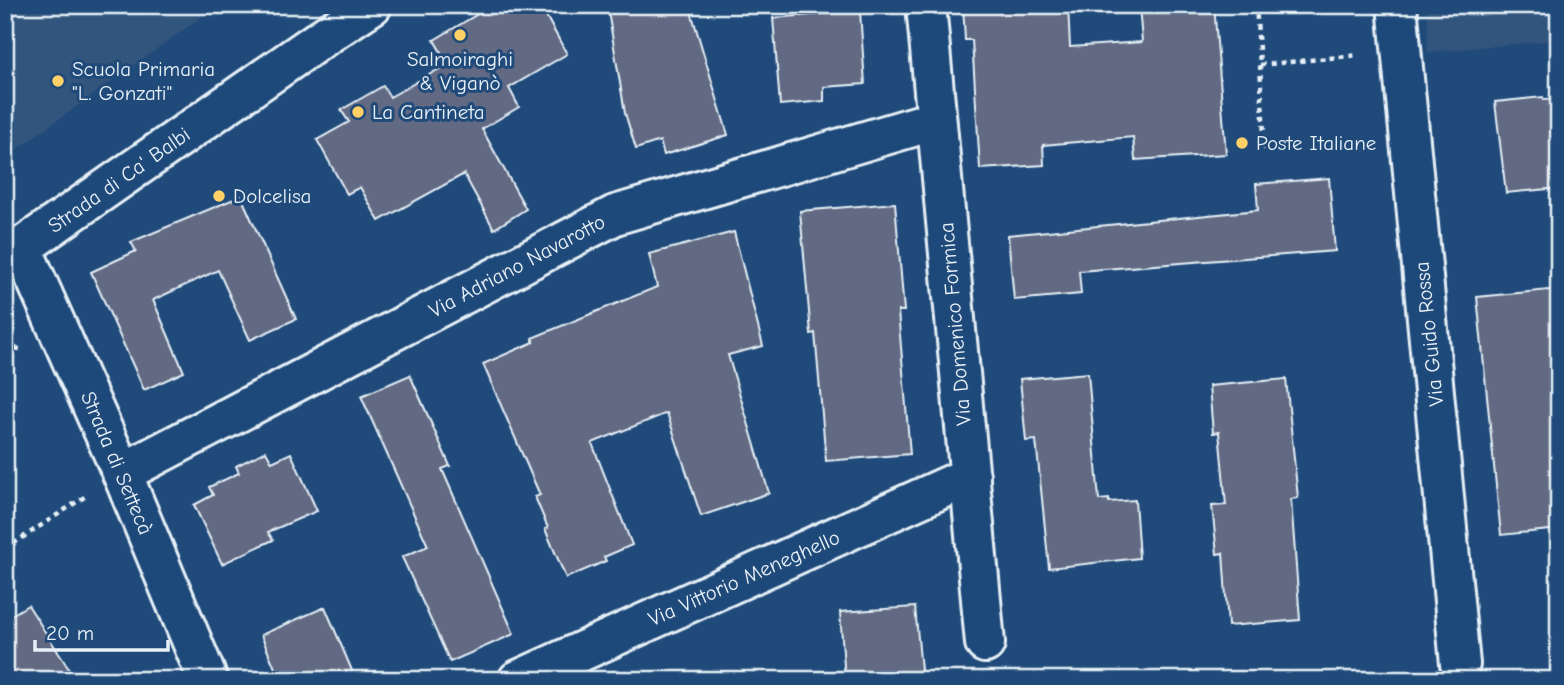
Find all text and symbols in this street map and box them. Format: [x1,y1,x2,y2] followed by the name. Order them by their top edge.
[452,27,468,43] marker: Salmoiraghi & Viganò
[407,47,513,95] place label: Salmoiraghi & Viganò
[72,57,215,105] place label: Scuola Primaria "L. Gonzati"
[50,73,66,89] marker: Scuola Primaria "L. Gonzati"
[372,100,484,124] place label: La Cantineta
[350,104,366,120] marker: La Cantineta
[43,122,195,238] street label: Strada di Ca' Balbi
[1256,131,1376,155] place label: Poste Italiane
[1234,135,1250,151] marker: Poste Italiane
[233,184,311,208] place label: Dolcelisa
[211,188,227,204] marker: Dolcelisa
[425,209,609,323] street label: Via Adriano Navarotto
[934,221,976,427] street label: Via Domenico Formica
[1409,261,1449,407] street label: Via Guido Rossa
[76,388,158,538] street label: Strada di Settecà
[645,525,843,631] street label: Via Vittorio Meneghello
[35,608,168,652] scale bar
[46,621,94,645] text: 20 m

